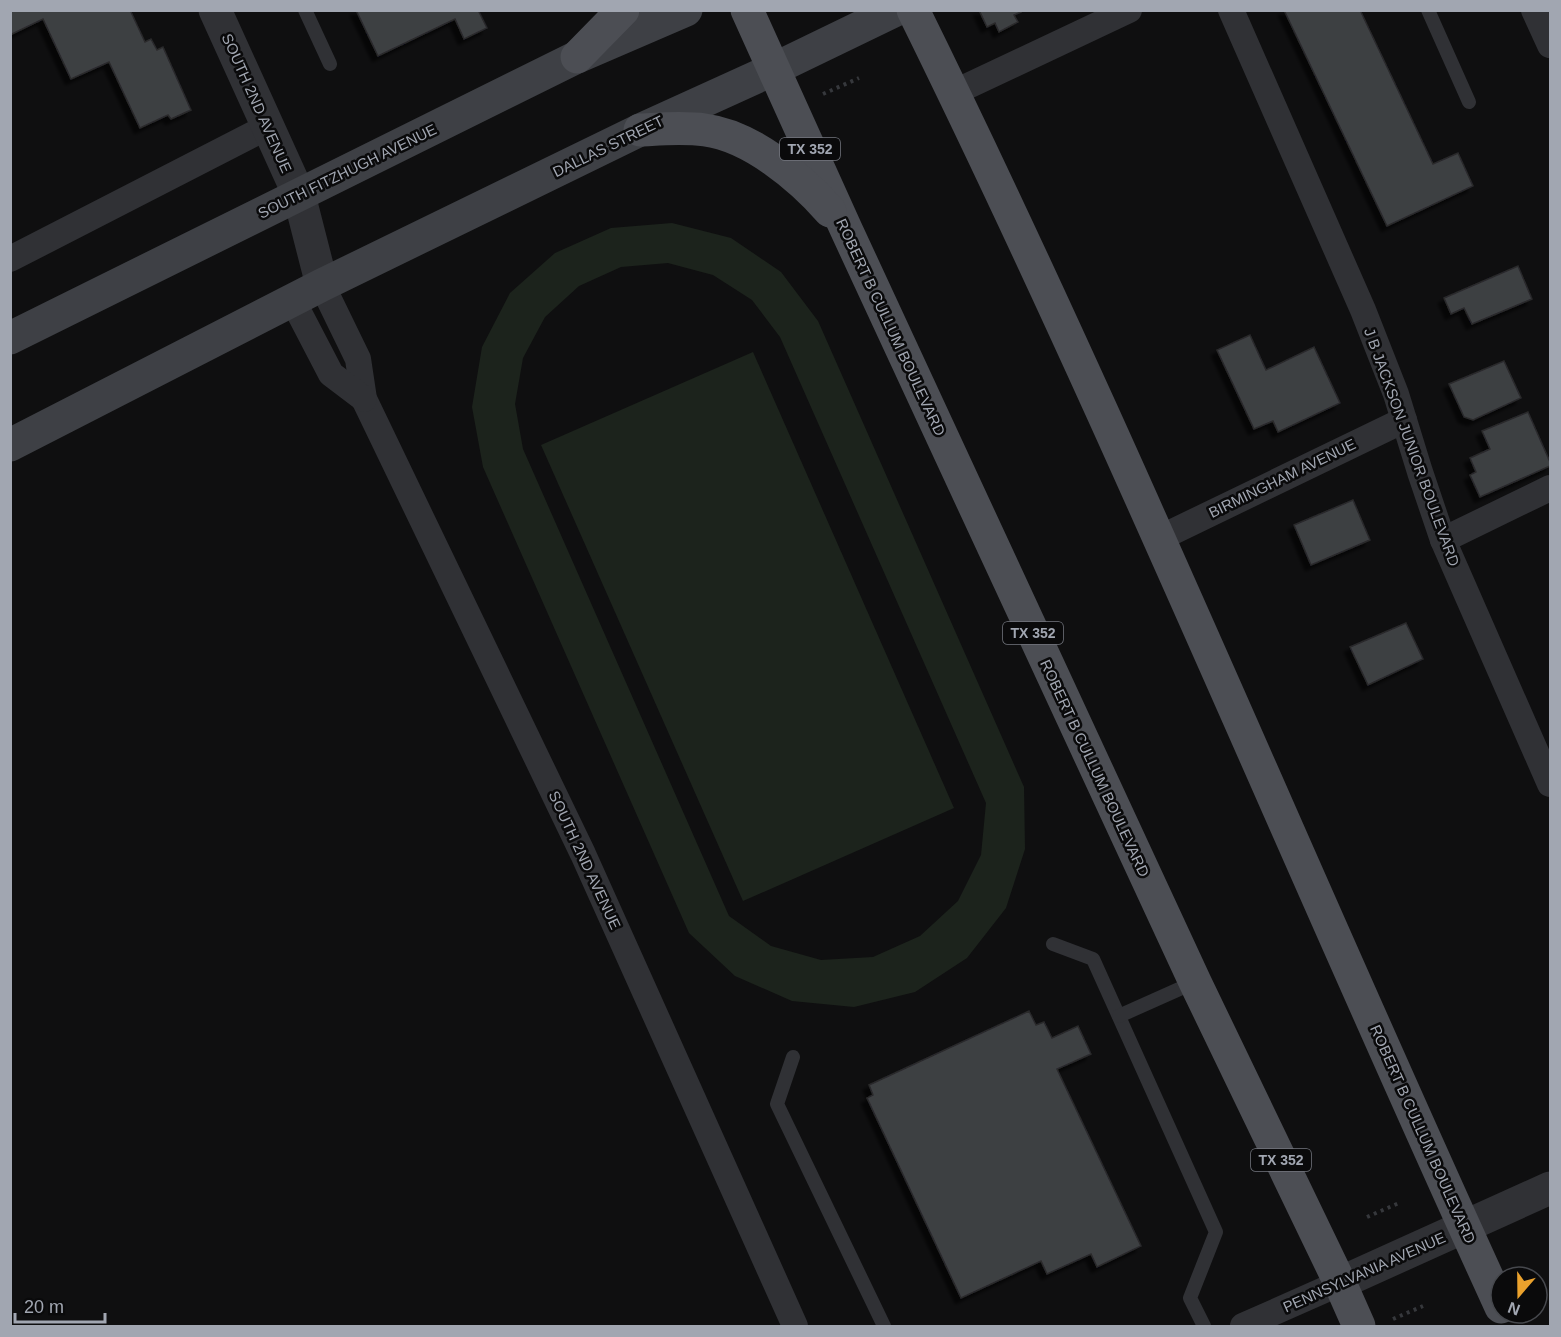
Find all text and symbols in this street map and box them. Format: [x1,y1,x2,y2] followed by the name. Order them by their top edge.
[219,31,295,175] street label: SOUTH 2ND AVENUE
[550,112,666,180] street label: DALLAS STREET
[255,120,439,222] street label: SOUTH FITZHUGH AVENUE
[780,138,840,160] road number: TX 352
[833,216,949,438] street label: ROBERT B CULLUM BOULEVARD
[1361,326,1463,569] street label: J B JACKSON JUNIOR BOULEVARD
[1206,435,1358,521] street label: BIRMINGHAM AVENUE
[1003,622,1063,644] road number: TX 352
[1037,657,1153,879] street label: ROBERT B CULLUM BOULEVARD
[545,788,625,932] street label: SOUTH 2ND AVENUE
[1367,1022,1479,1246] street label: ROBERT B CULLUM BOULEVARD
[1251,1149,1311,1171] road number: TX 352
[1280,1228,1448,1316] street label: PENNSYLVANIA AVENUE
[1489,1265,1549,1325] north arrow
[15,1286,105,1324] scale bar
[24,1297,64,1317] text: 20 m
[1506,1299,1522,1319] text: N

